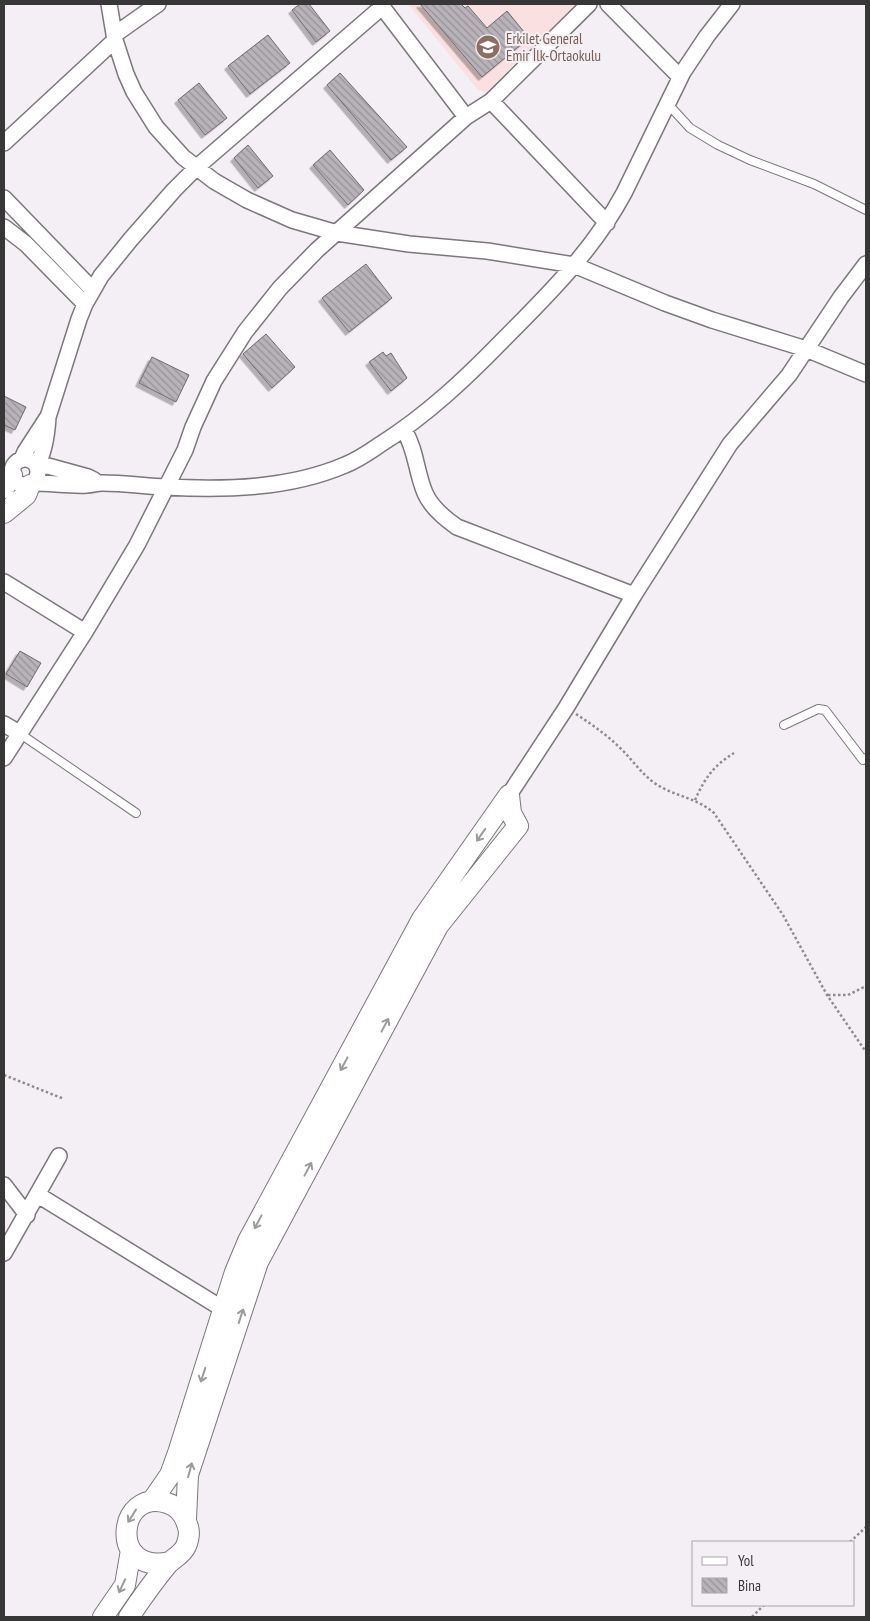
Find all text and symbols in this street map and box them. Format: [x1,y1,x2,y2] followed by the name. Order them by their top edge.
[506,29,601,65] place label: Erkilet General Emir İlk-Ortaokulu
[475,34,501,60] school or university icon: Erkilet General Emir İlk-Ortaokulu
[476,828,486,842] one-way arrow
[380,1018,390,1033] one-way arrow
[339,1056,348,1071] one-way arrow
[303,1161,313,1176] one-way arrow
[253,1215,263,1230] one-way arrow
[236,1308,246,1324] one-way arrow
[197,1366,207,1382] one-way arrow
[186,1463,196,1479] one-way arrow
[126,1509,136,1523] one-way arrow
[692,1541,855,1606] legend
[738,1551,754,1570] text: Yol
[738,1576,761,1595] text: Bina
[117,1578,127,1593] one-way arrow

